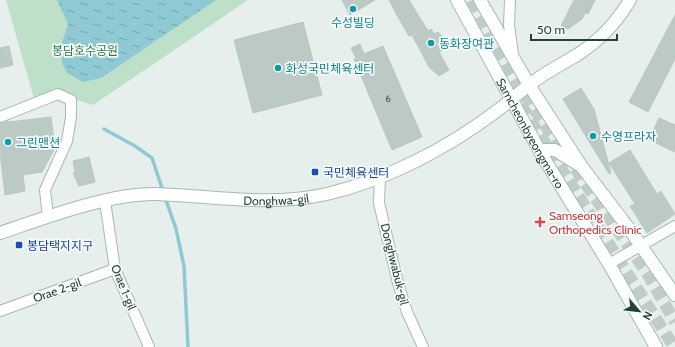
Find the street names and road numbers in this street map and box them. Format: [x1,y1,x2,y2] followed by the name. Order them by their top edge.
[494,75,568,191] street label: Samcheonbyeongma-ro
[243,190,310,208] street label: Donghwa-gil
[378,222,412,307] street label: Donghwabuk-gil
[108,262,140,312] street label: Orae 1-gil
[31,274,83,306] street label: Orae 2-gil

